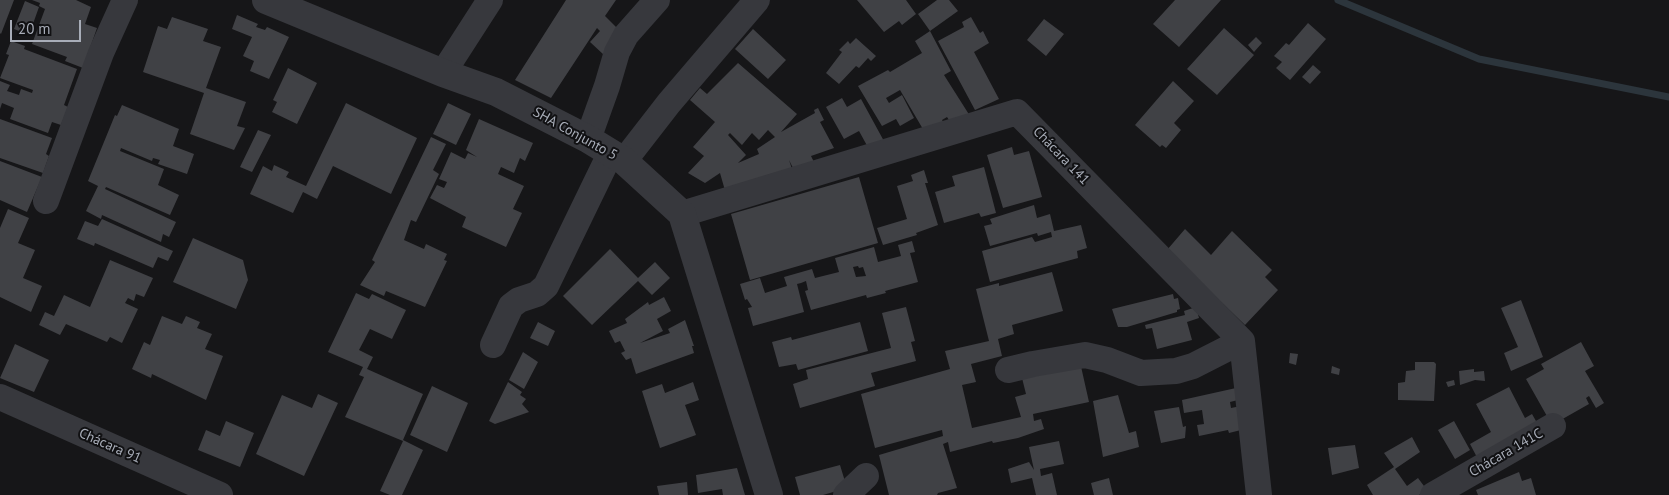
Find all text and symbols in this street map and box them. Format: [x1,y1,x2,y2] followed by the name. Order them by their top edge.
[12,10,84,42] scale bar
[18,19,51,38] text: 20 m
[530,104,620,164] street label: SHA Conjunto 5
[1029,123,1093,189] street label: Chácara 141
[76,425,144,467] street label: Chácara 91
[1466,425,1546,481] street label: Chácara 141C

